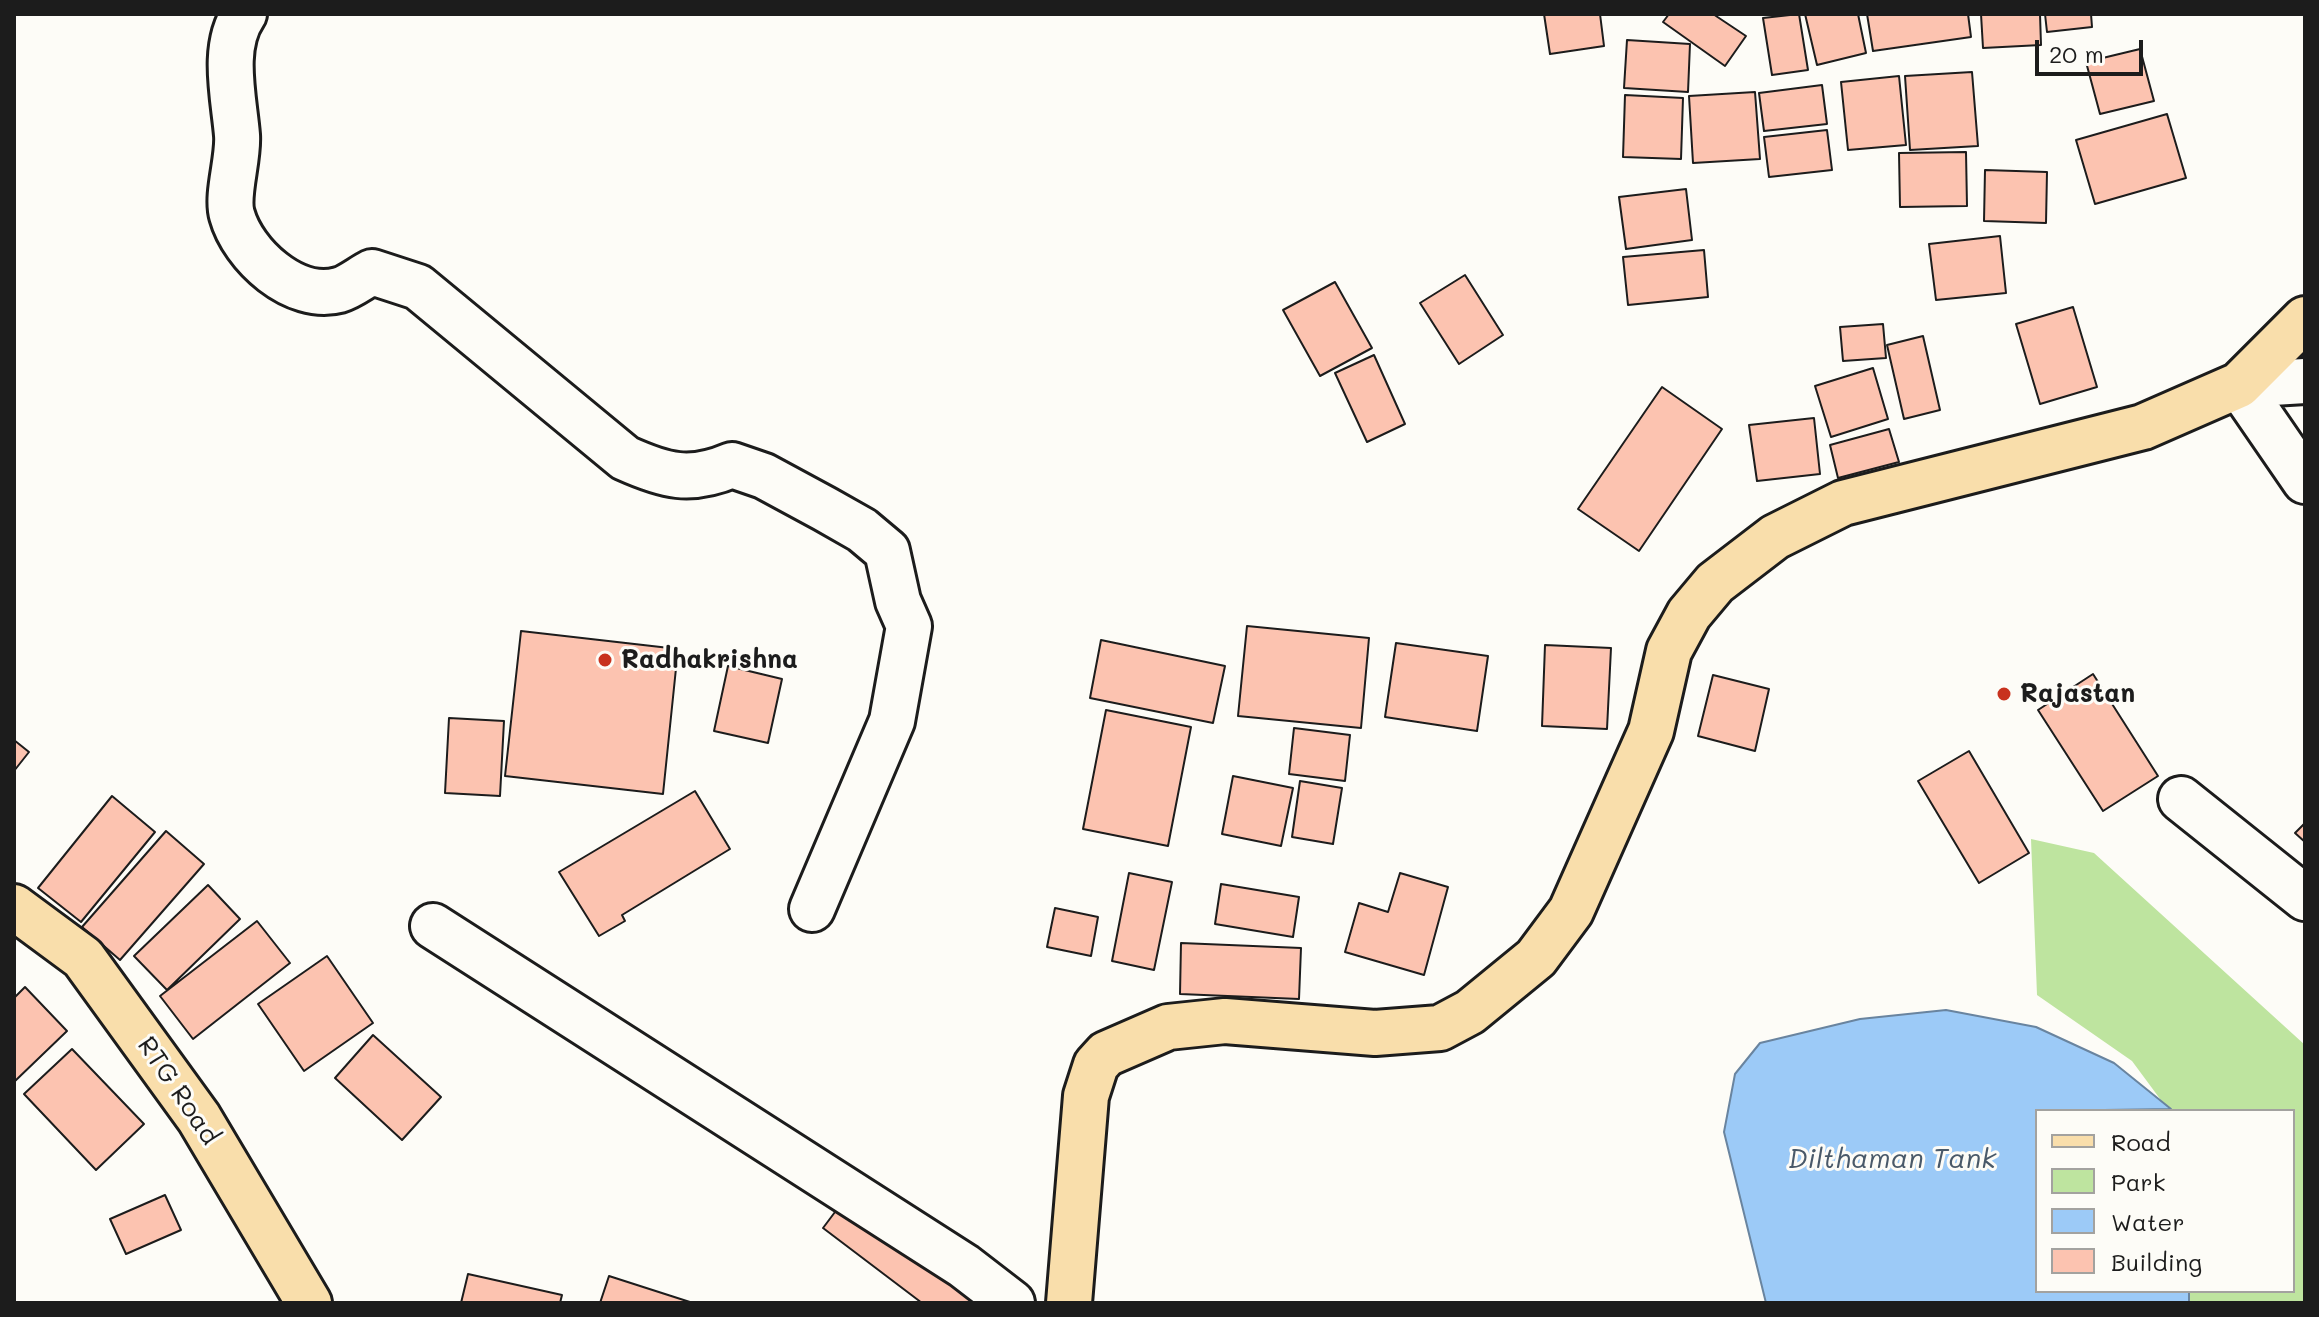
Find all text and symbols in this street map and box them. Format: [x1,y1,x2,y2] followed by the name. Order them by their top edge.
[2039,24,2147,74] scale bar
[2049,38,2104,69] text: 20 m
[621,644,798,676] place label: Radhakrishna
[596,651,614,669] marker: Radhakrishna
[2020,678,2135,710] place label: Rajastan
[1995,685,2013,703] marker: Rajastan
[131,1031,225,1151] street label: RTG Road
[2035,1109,2295,1293] legend
[2111,1126,2171,1157] text: Road
[1788,1142,1996,1176] water label: Dilthaman Tank
[2111,1166,2165,1197] text: Park
[2111,1206,2185,1237] text: Water
[2111,1246,2202,1277] text: Building

